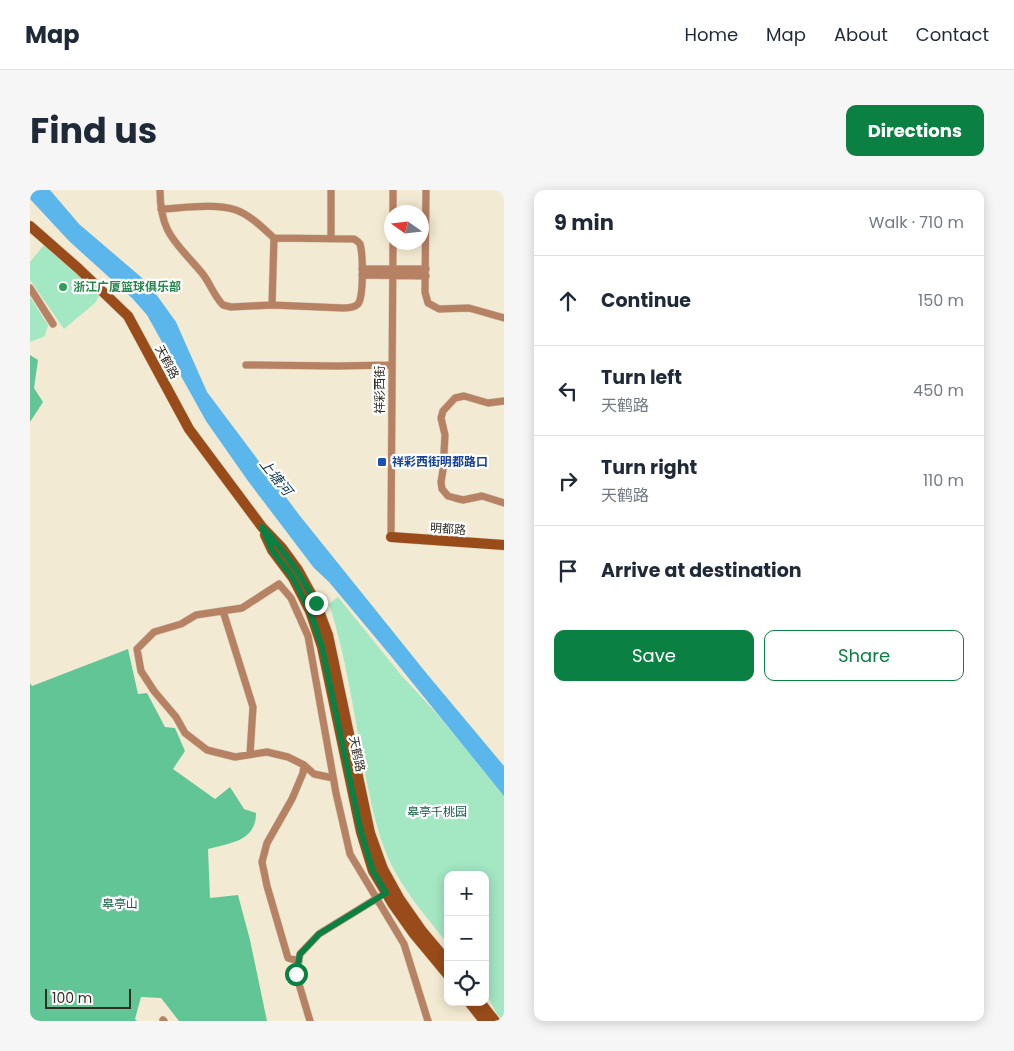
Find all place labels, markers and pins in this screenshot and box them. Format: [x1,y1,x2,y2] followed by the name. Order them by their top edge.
[73,278,181,295] place label: 浙江广厦篮球俱乐部
[57,281,69,293] marker: 浙江广厦篮球俱乐部
[392,453,488,470] place label: 祥彩西街明都路口
[376,456,388,468] marker: 祥彩西街明都路口

